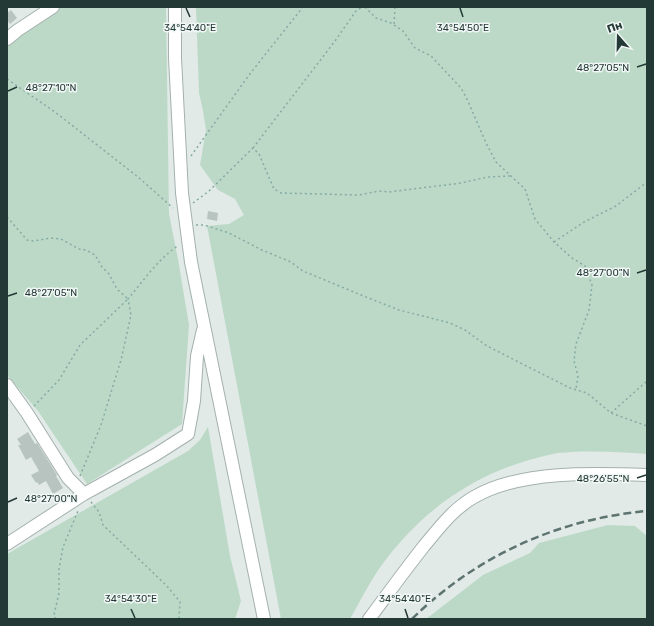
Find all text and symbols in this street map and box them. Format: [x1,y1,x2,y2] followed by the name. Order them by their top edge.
[598,16,638,56] north arrow
[605,18,624,36] text: Пн
[164,22,216,34] text: 34°54'40"E
[437,22,489,34] text: 34°54'50"E
[577,62,629,74] text: 48°27'05"N
[26,82,77,94] text: 48°27'10"N
[576,267,630,279] text: 48°27'00"N
[25,287,77,299] text: 48°27'05"N
[577,473,629,485] text: 48°26'55"N
[24,493,78,505] text: 48°27'00"N
[105,593,157,605] text: 34°54'30"E
[379,593,431,605] text: 34°54'40"E

